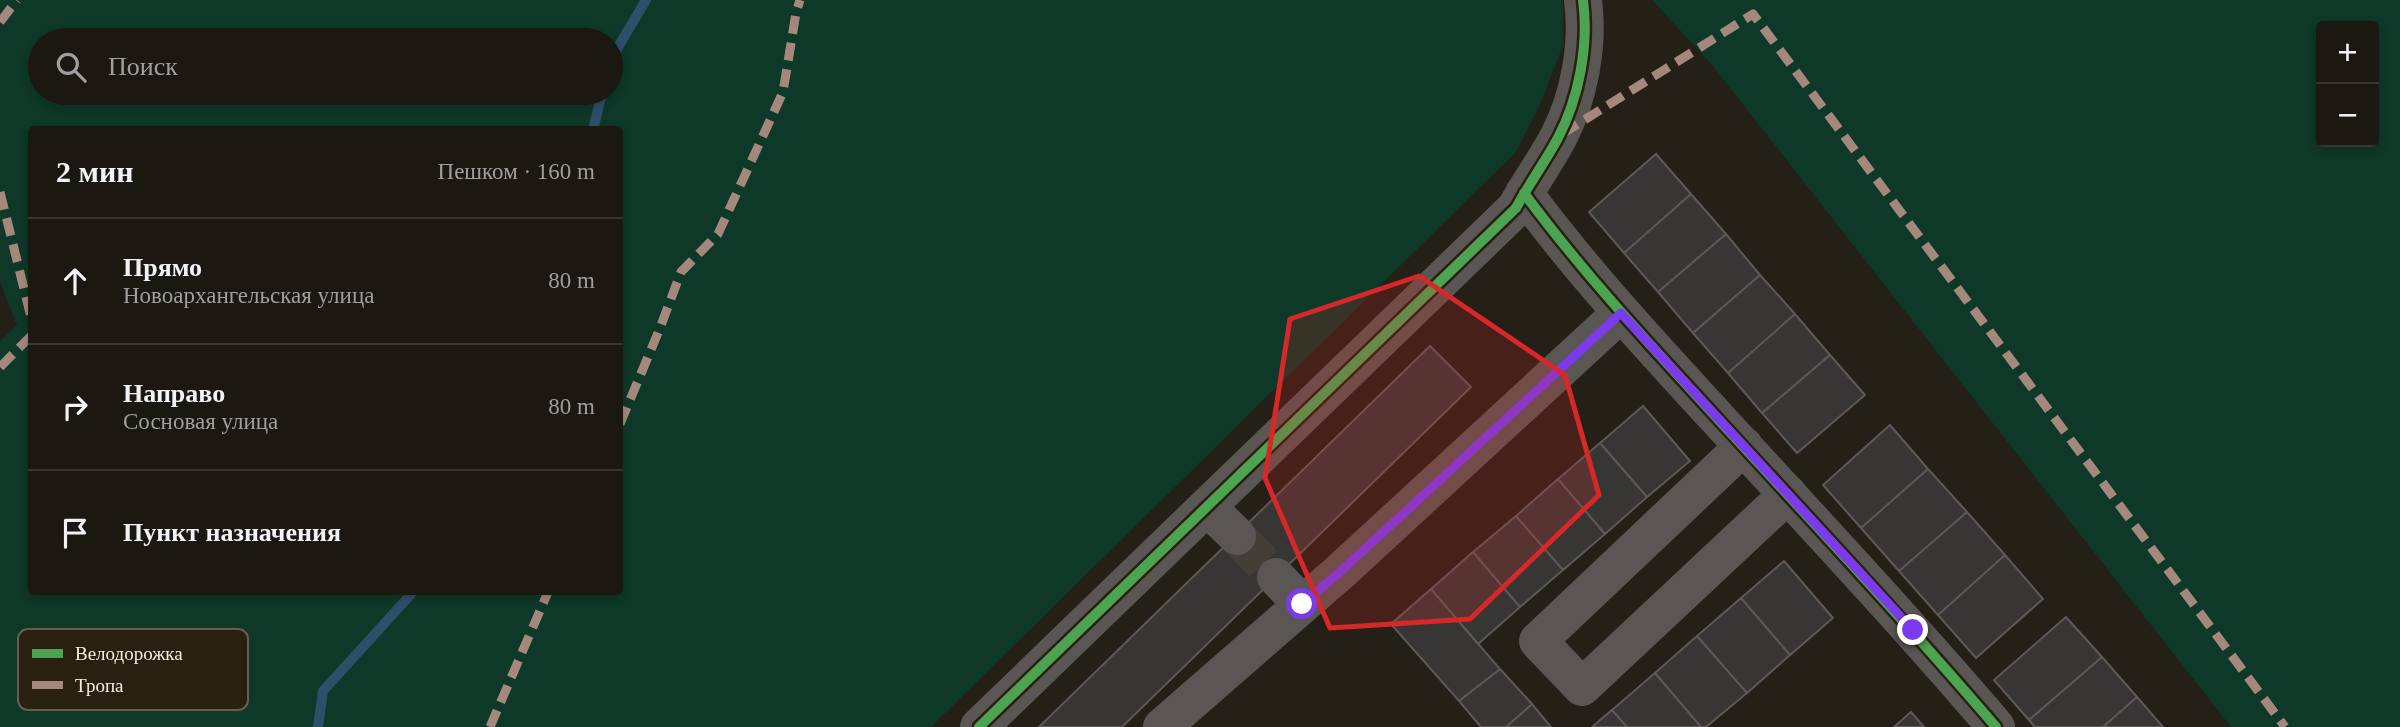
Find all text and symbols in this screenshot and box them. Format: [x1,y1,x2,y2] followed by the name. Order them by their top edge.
[2316,21,2379,147] map controls
[2316,21,2379,84] button: +
[28,28,623,105] search box
[52,48,90,86] icon: search
[108,52,178,81] text: Поиск
[2316,84,2379,147] button: −
[56,155,134,188] text: 2 мин
[438,159,595,184] text: Пешком · 160 m
[123,253,202,282] text: Прямо
[56,262,94,300] icon: ahead
[548,268,595,293] text: 80 m
[123,283,374,308] text: Новоархангельская улица
[123,379,225,408] text: Направо
[56,388,94,426] icon: right
[548,394,595,419] text: 80 m
[123,409,278,434] text: Сосновая улица
[56,514,94,552] icon: arrive
[123,518,341,547] text: Пункт назначения
[1286,588,1317,619] route start
[1897,614,1928,645] route end
[18,629,248,710] legend
[75,643,183,664] text: Велодорожка
[75,675,124,696] text: Тропа

